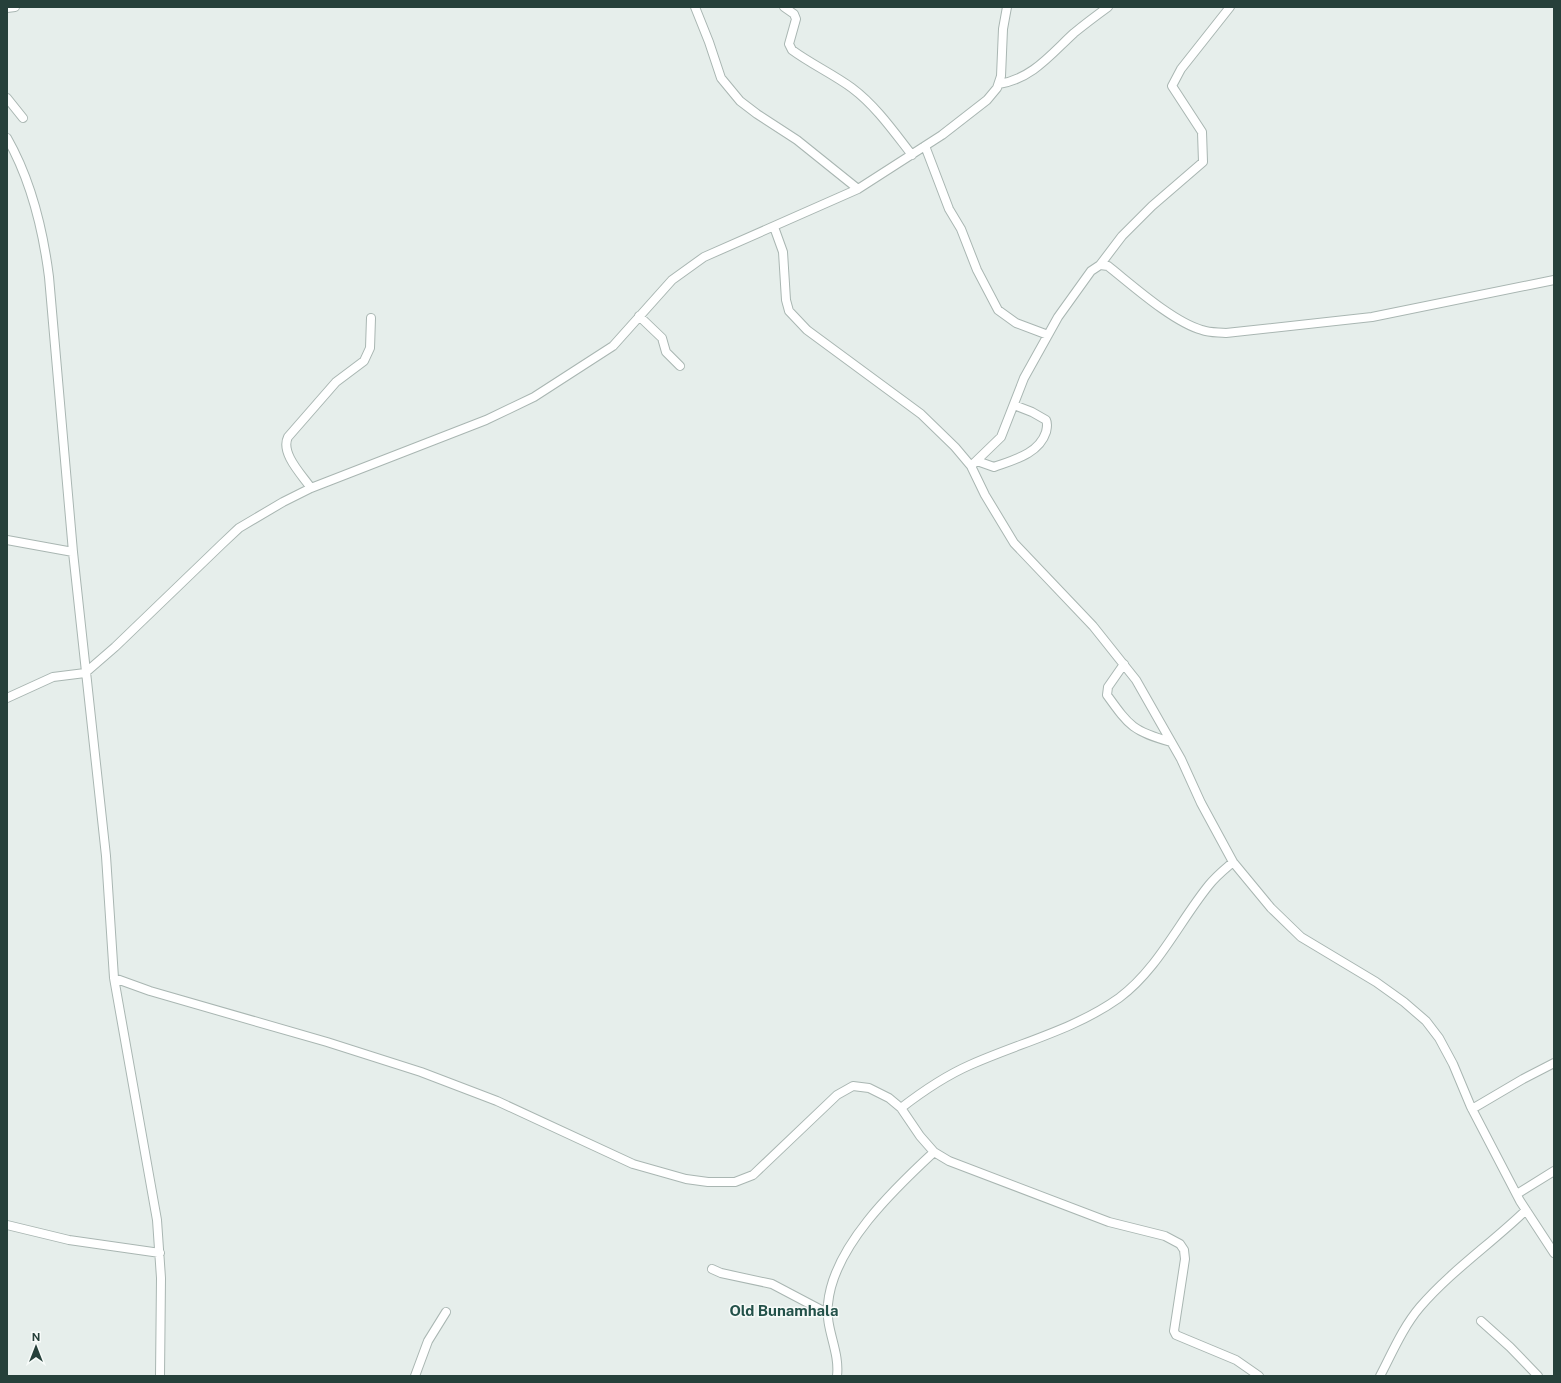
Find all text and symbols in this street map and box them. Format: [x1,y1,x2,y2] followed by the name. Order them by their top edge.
[730,1302,838,1319] district label: Old Bunamhala
[16,1327,56,1367] north arrow
[32,1331,40,1343] text: N

